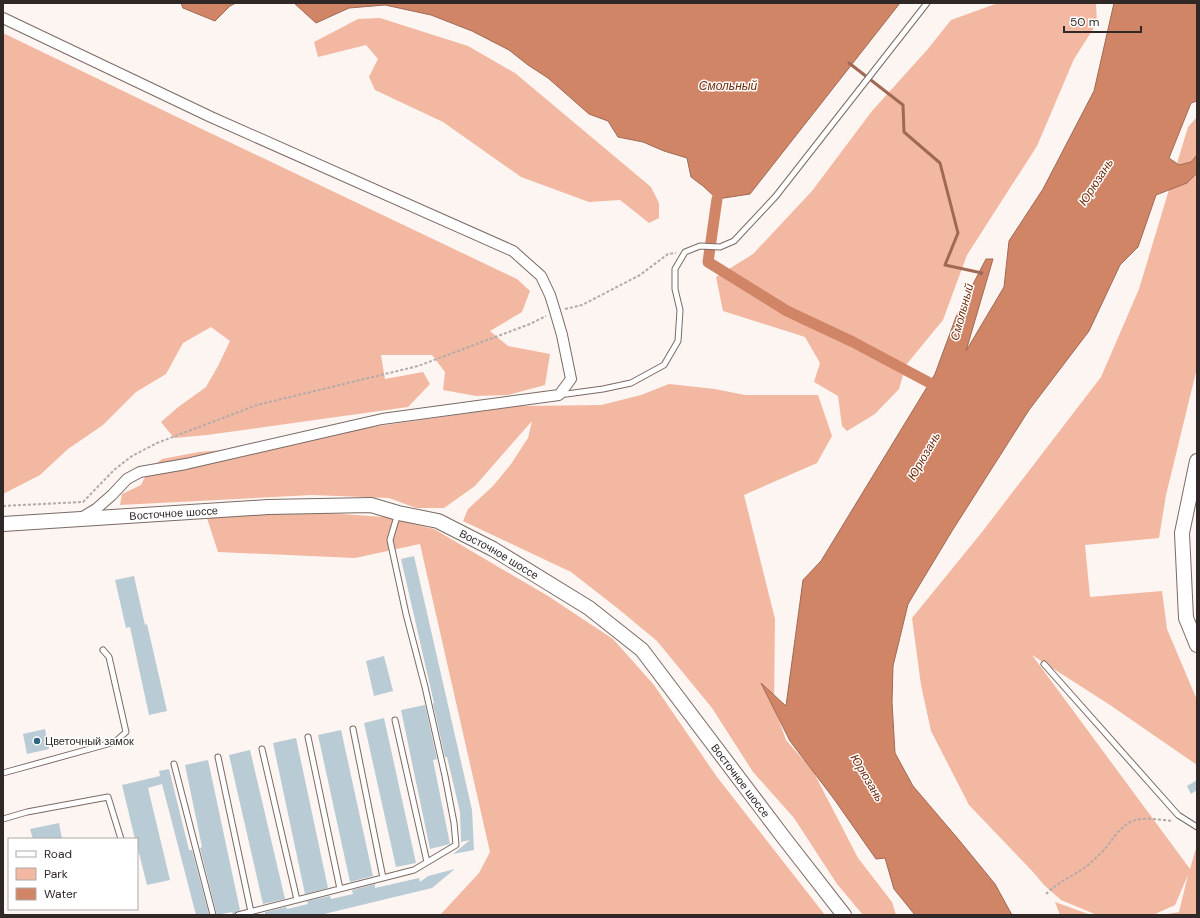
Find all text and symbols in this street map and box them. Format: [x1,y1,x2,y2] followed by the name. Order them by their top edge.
[1064,8,1141,34] scale bar
[1070,14,1099,30] text: 50 m
[699,78,758,94] water label: Смольный
[1075,155,1117,209] water label: Юрюзань
[947,281,977,342] water label: Смольный
[904,429,944,483] water label: Юрюзань
[129,503,218,523] street label: Восточное шоссе
[457,526,541,582] street label: Восточное шоссе
[45,734,134,748] place label: Цветочный замок
[32,736,42,746] marker: Цветочный замок
[708,741,773,820] street label: Восточное шоссе
[846,751,888,805] water label: Юрюзань
[8,838,138,910] legend
[44,846,72,862] text: Road
[44,866,68,882] text: Park
[44,886,78,902] text: Water

